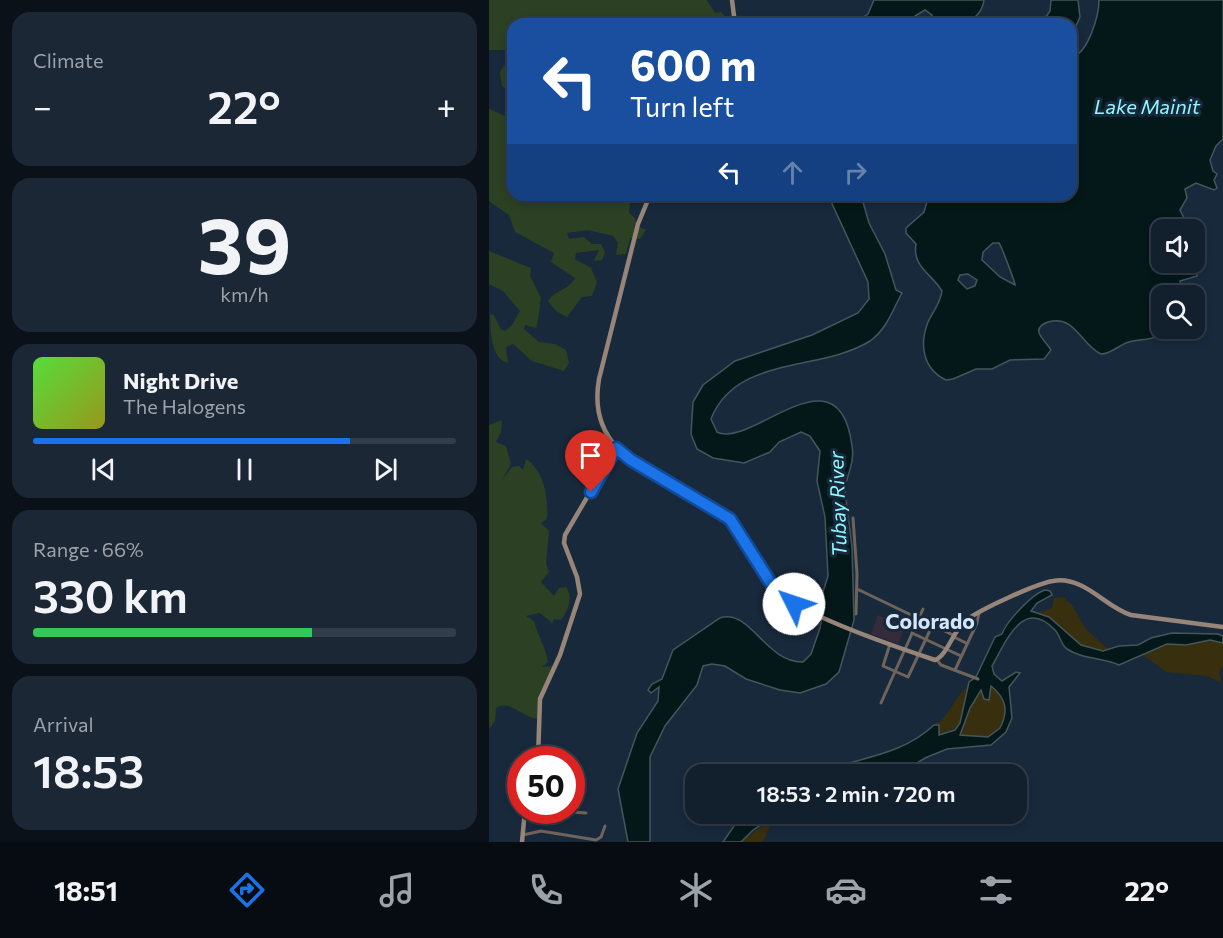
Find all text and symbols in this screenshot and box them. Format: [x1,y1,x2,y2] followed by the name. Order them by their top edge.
[630,38,756,90] text: 600 m
[531,42,609,120] icon: left
[33,48,103,72] text: Climate
[208,78,281,133] text: 22°
[33,85,52,126] text: −
[437,85,456,126] text: +
[630,90,734,123] text: Turn left
[1094,94,1201,118] water label: Lake Mainit
[713,156,746,189] icon: left
[776,156,809,189] icon: ahead
[839,156,872,189] icon: right
[198,195,291,290] text: 39
[1151,219,1205,339] map controls
[1151,219,1205,273] button: sound
[220,282,269,306] text: km/h
[1151,285,1205,339] button: search
[123,367,238,394] text: Night Drive
[123,394,246,418] text: The Halogens
[565,430,616,492] pin
[574,439,607,472] icon: arrive
[823,450,851,557] water label: Tubay River
[87,453,120,486] icon: previous
[228,453,261,486] icon: pause
[369,453,402,486] icon: next
[33,537,144,561] text: Range · 66%
[33,567,188,622] text: 330 km
[762,572,826,636] position arrow
[885,608,975,633] district label: Colorado
[33,712,94,736] text: Arrival
[33,742,144,797] text: 18:53
[507,746,585,824] speed limit sign: 50
[756,780,956,807] text: 18:53 · 2 min · 720 m
[226,869,268,911] icon: directions
[376,869,418,911] icon: music
[525,869,567,911] icon: phone
[675,869,717,911] icon: climate
[825,869,867,911] icon: car
[975,869,1017,911] icon: filters
[54,874,118,907] text: 18:51
[1125,874,1169,907] text: 22°

